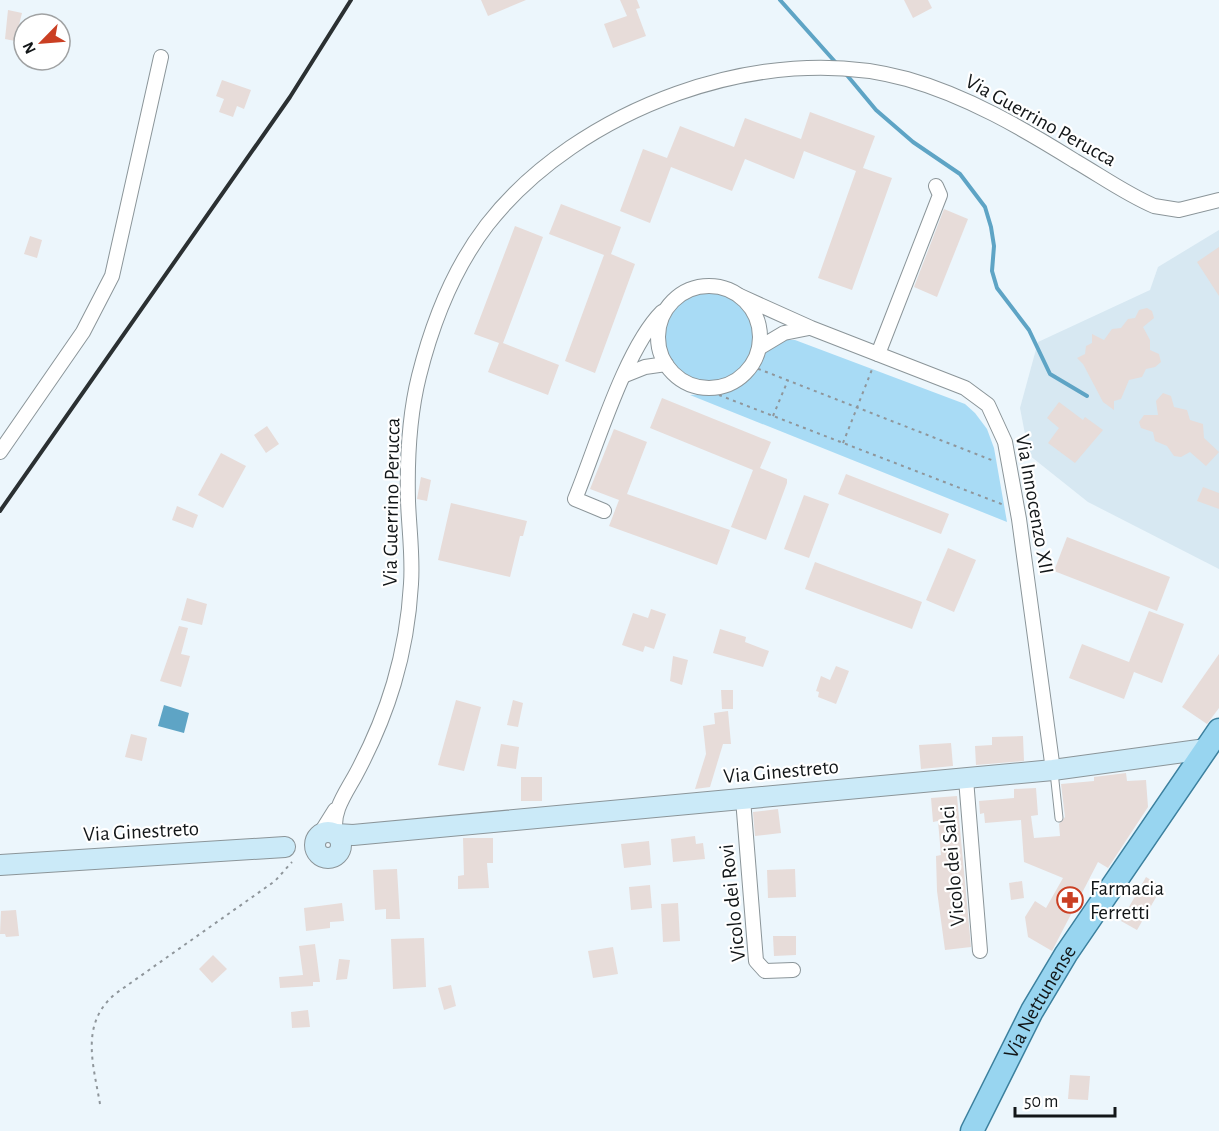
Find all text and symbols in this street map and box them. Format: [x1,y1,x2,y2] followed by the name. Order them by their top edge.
[12,12,72,72] north arrow
[20,39,39,56] text: N
[962,70,1120,171] street label: Via Guerrino Perucca
[380,417,403,587] street label: Via Guerrino Perucca
[1012,432,1057,576] street label: Via Innocenzo XII
[722,756,840,787] street label: Via Ginestreto
[937,805,968,927] street label: Vicolo dei Salci
[83,818,199,845] street label: Via Ginestreto
[716,843,749,963] street label: Vicolo dei Rovi
[1090,878,1164,923] place label: Farmacia Ferretti
[1055,885,1085,915] pharmacy icon: Farmacia Ferretti
[1000,941,1080,1062] street label: Via Nettunense
[1015,1080,1116,1118] scale bar
[1024,1093,1058,1111] text: 50 m

